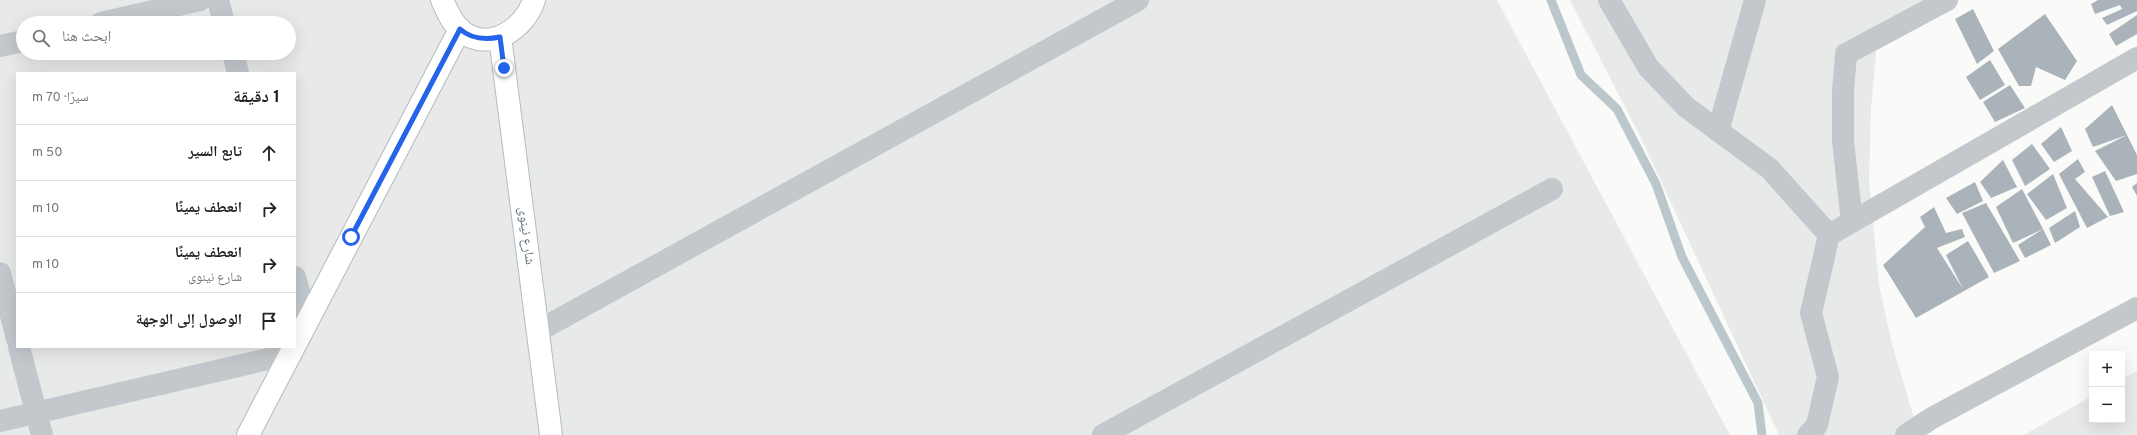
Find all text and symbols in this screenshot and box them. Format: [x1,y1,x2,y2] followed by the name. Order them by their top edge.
[16,16,296,60] search box
[30,27,52,49] icon: search
[62,28,111,47] text: ابحث هنا
[495,59,513,77] route end
[233,87,280,109] text: 1 دقيقة
[32,90,89,106] text: سيرًا · 70 m
[258,142,280,164] icon: ahead
[188,143,242,162] text: تابع السير
[32,145,62,161] text: 50 m
[258,198,280,220] icon: right
[175,199,242,218] text: انعطف يمينًا
[32,201,59,217] text: 10 m
[514,206,538,266] street label: شارع نينوى
[342,228,360,246] route start
[175,244,242,263] text: انعطف يمينًا
[258,254,280,276] icon: right
[32,257,59,273] text: 10 m
[188,270,242,286] text: شارع نينوى
[258,310,280,332] icon: arrive
[136,311,242,330] text: الوصول إلى الوجهة
[2089,351,2125,423] map controls
[2089,351,2125,387] button: +
[2089,387,2125,423] button: −

